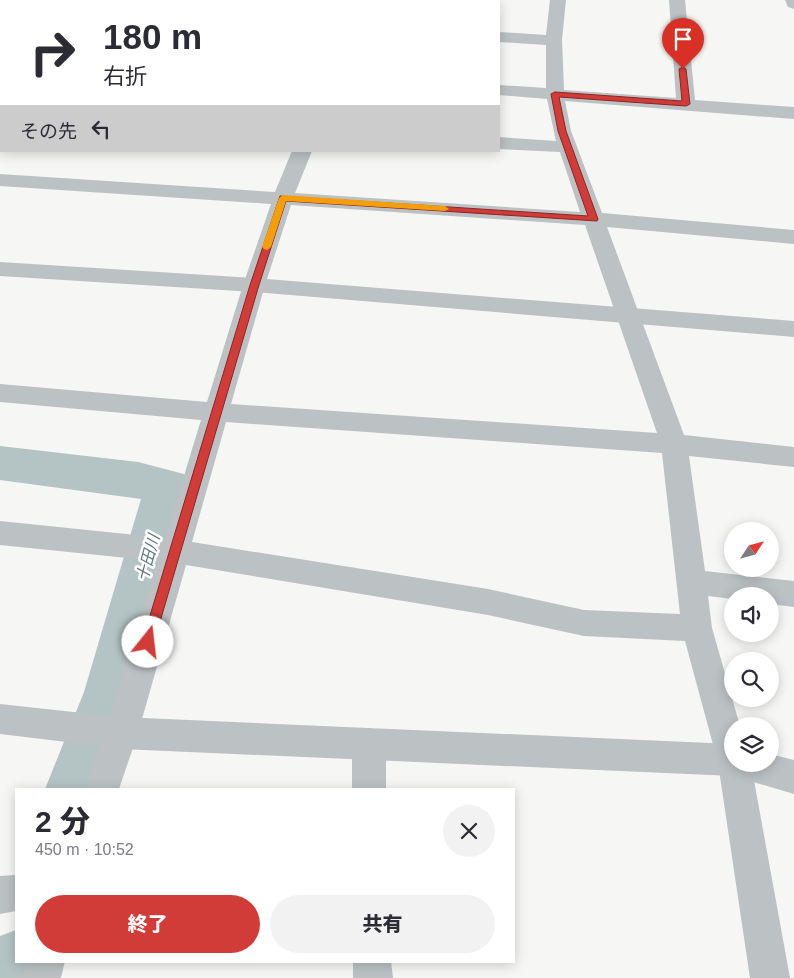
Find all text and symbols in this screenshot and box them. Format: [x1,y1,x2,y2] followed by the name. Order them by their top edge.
[103,17,202,56] text: 180 m
[662,18,704,69] pin
[20,20,85,85] icon: right
[669,25,697,53] icon: arrive
[103,64,147,89] text: 右折
[87,115,115,143] icon: left
[20,121,77,142] text: その先
[724,522,779,578] north arrow
[724,522,779,772] map controls
[134,531,163,583] water label: 十田川
[724,587,779,642] button: sound
[121,615,173,667] position arrow
[724,652,779,707] button: search
[724,717,779,772] button: layers
[35,805,90,838] text: 2 分
[443,805,495,857] button: close
[35,841,134,858] text: 450 m · 10:52
[35,895,260,953] button: 終了
[270,895,495,953] button: 共有

